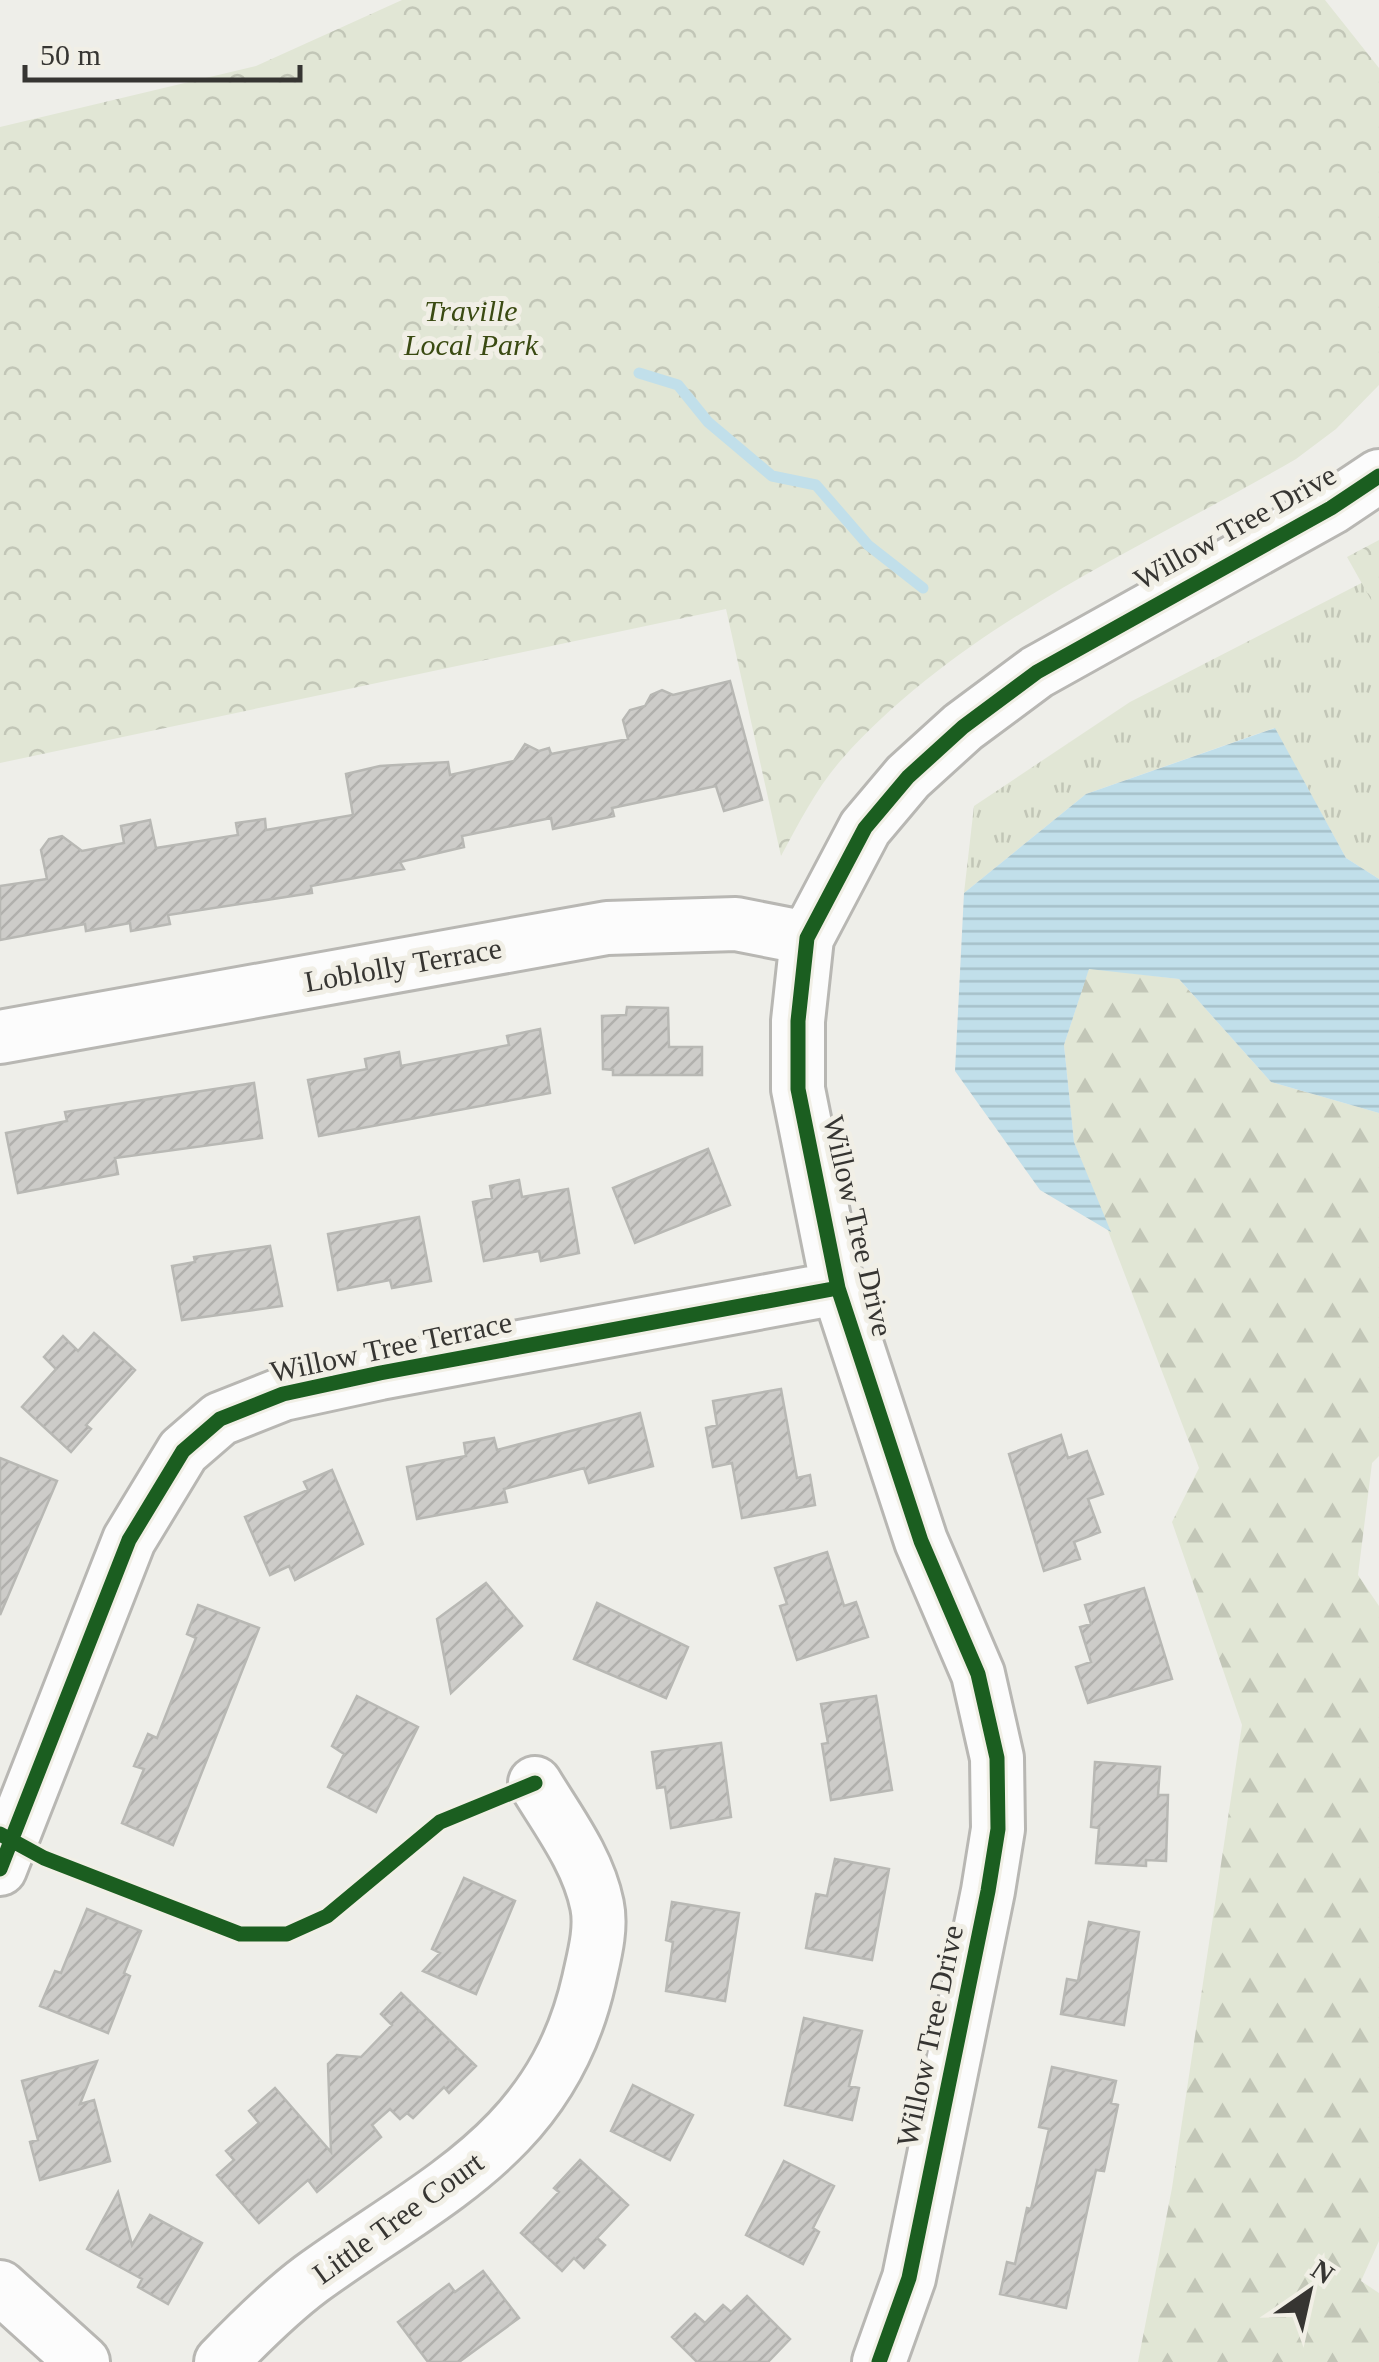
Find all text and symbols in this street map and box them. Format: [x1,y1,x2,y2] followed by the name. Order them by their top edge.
[25,20,300,82] scale bar
[40,38,101,71] text: 50 m
[403,294,539,361] park label: Traville Local Park
[1128,457,1341,596] street label: Willow Tree Drive
[302,931,504,998] street label: Loblolly Terrace
[817,1112,900,1339] street label: Willow Tree Drive
[267,1305,515,1388] street label: Willow Tree Terrace
[890,1922,969,2150] street label: Willow Tree Drive
[306,2145,490,2290] street label: Little Tree Court
[1259,2242,1359,2342] north arrow
[1306,2253,1340,2290] text: N

